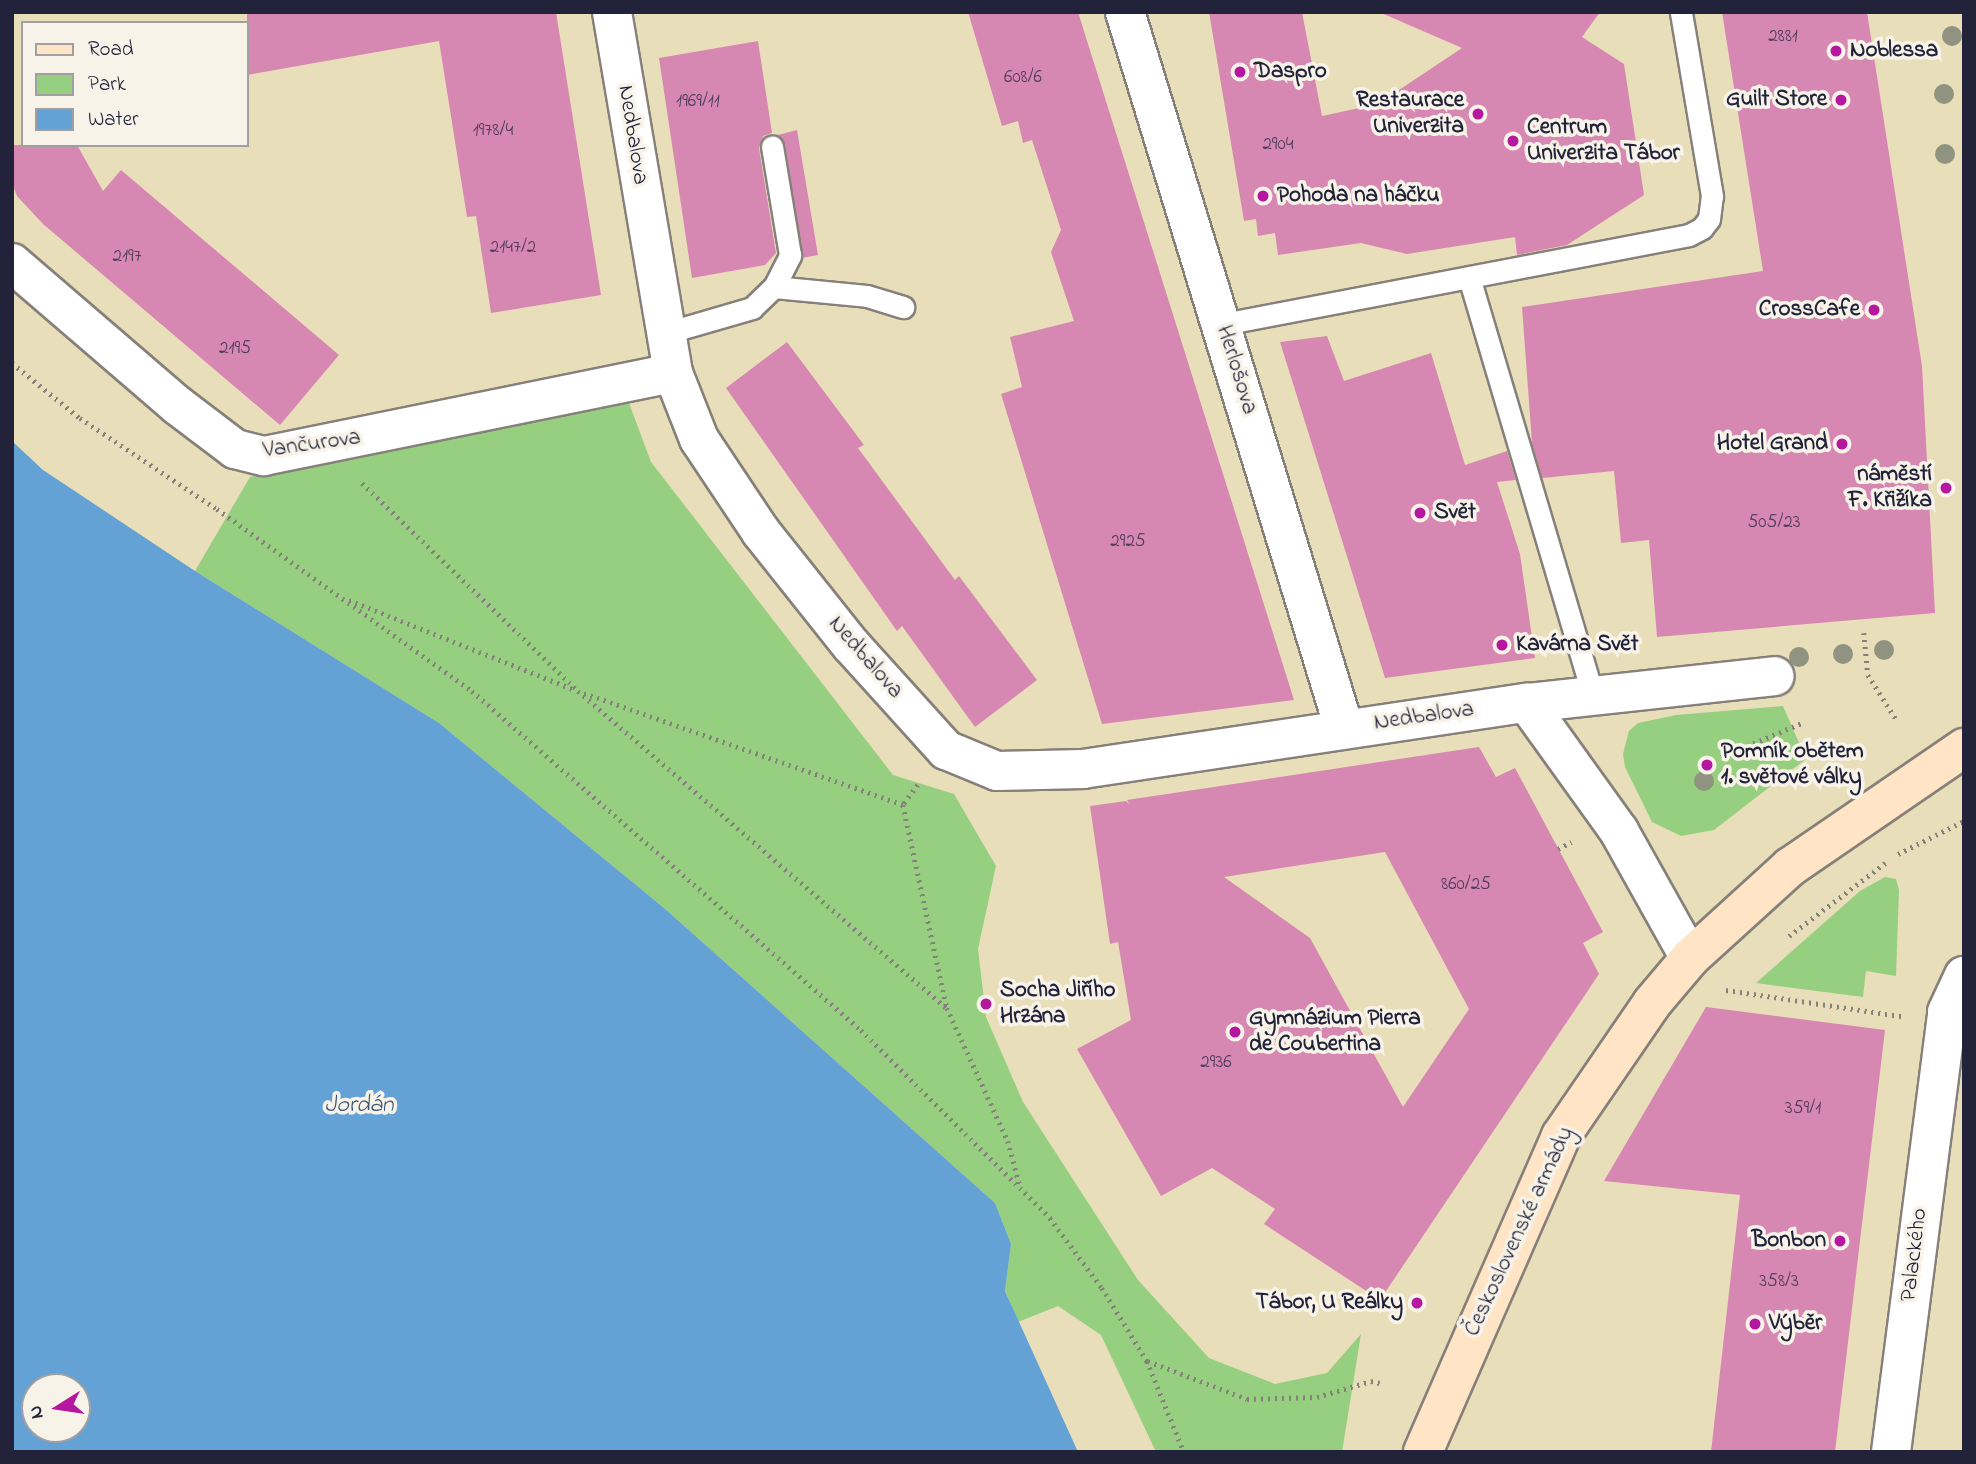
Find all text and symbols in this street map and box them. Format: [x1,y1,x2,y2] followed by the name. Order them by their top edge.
[21,21,248,147] legend
[1768,26,1798,48] house number: 2881
[88,35,134,65] text: Road
[1850,37,1938,65] place label: Noblessa
[1828,43,1844,59] marker: Noblessa
[1254,58,1327,86] place label: Daspro
[1232,64,1248,80] marker: Daspro
[1004,67,1042,89] house number: 608/6
[88,70,126,100] text: Park
[611,83,653,187] street label: Nedbalova
[1726,86,1827,114] place label: Guilt Store
[1356,87,1464,141] place label: Restaurace Univerzita
[676,91,720,113] house number: 1969/11
[1833,92,1849,108] marker: Guilt Store
[88,105,139,135] text: Water
[1470,106,1486,122] marker: Restaurace Univerzita
[1527,114,1680,168] place label: Centrum Univerzita Tábor
[473,120,513,142] house number: 1978/4
[1505,133,1521,149] marker: Centrum Univerzita Tábor
[1262,134,1294,156] house number: 2904
[1277,182,1440,210] place label: Pohoda na háčku
[1255,188,1271,204] marker: Pohoda na háčku
[490,237,536,259] house number: 2147/2
[112,246,142,268] house number: 2197
[1759,296,1860,324] place label: CrossCafe
[1866,302,1882,318] marker: CrossCafe
[1209,322,1263,418] street label: Herlošova
[219,338,251,360] house number: 2195
[261,424,363,466] street label: Vančurova
[1717,430,1828,458] place label: Hotel Grand
[1834,436,1850,452] marker: Hotel Grand
[1848,461,1932,515] place label: náměstí F. Křižíka
[1938,480,1954,496] marker: náměstí F. Křižíka
[1434,499,1476,527] place label: Svět
[1412,505,1428,521] marker: Svět
[1747,512,1801,534] house number: 505/23
[1110,531,1146,553] house number: 2925
[822,611,908,705] street label: Nedbalova
[1516,631,1638,659] place label: Kavárna Svět
[1494,637,1510,653] marker: Kavárna Svět
[1372,696,1476,738] street label: Nedbalova
[1721,738,1864,792] place label: Pomník obětem 1. světové války
[1699,757,1715,773] marker: Pomník obětem 1. světové války
[1441,874,1491,896] house number: 860/25
[1000,977,1116,1031] place label: Socha Jiřího Hrzána
[978,996,994,1012] marker: Socha Jiřího Hrzána
[1249,1005,1421,1059] place label: Gymnázium Pierra de Coubertina
[1227,1024,1243,1040] marker: Gymnázium Pierra de Coubertina
[1200,1052,1232,1074] house number: 2936
[324,1092,394,1120] water label: Jordán
[1785,1098,1821,1120] house number: 359/1
[1459,1123,1581,1341] street label: Československé armády
[1896,1207,1934,1303] street label: Palackého
[1752,1227,1826,1255] place label: Bonbon
[1832,1233,1848,1249] marker: Bonbon
[1759,1271,1799,1293] house number: 358/3
[1256,1289,1403,1317] place label: Tábor, U Reálky
[1409,1295,1425,1311] marker: Tábor, U Reálky
[1769,1310,1822,1338] place label: Výběr
[1747,1316,1763,1332] marker: Výběr
[21,1373,91,1443] north arrow
[22,1403,51,1421] text: N

